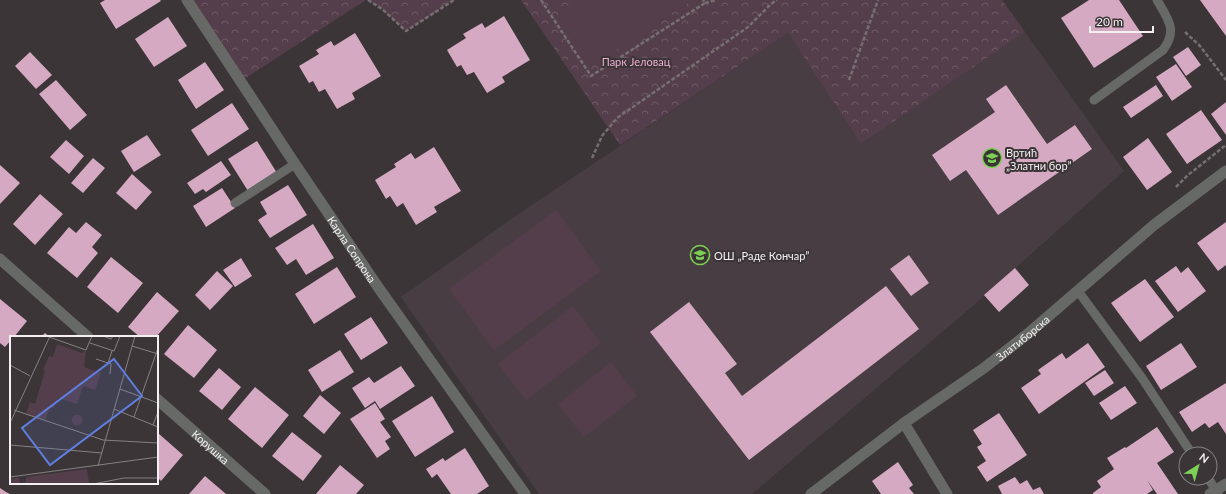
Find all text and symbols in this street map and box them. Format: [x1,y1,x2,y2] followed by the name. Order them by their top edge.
[1090,8,1153,34] scale bar
[1096,14,1123,29] text: 20 m
[602,55,671,68] park label: Парк Јеловац
[1006,146,1071,172] place label: Вртић „Златни бор”
[981,147,1003,169] school or university icon: Вртић „Златни бор”
[325,213,379,285] street label: Карла Сопрона
[689,244,711,266] school or university icon: ОШ „Раде Кончар”
[714,249,809,262] place label: ОШ „Раде Кончар”
[993,312,1052,363] street label: Златиборска
[10,336,158,484] inset map
[190,427,232,466] street label: Корушка
[1178,446,1218,486] north arrow
[1197,450,1212,465] text: N

